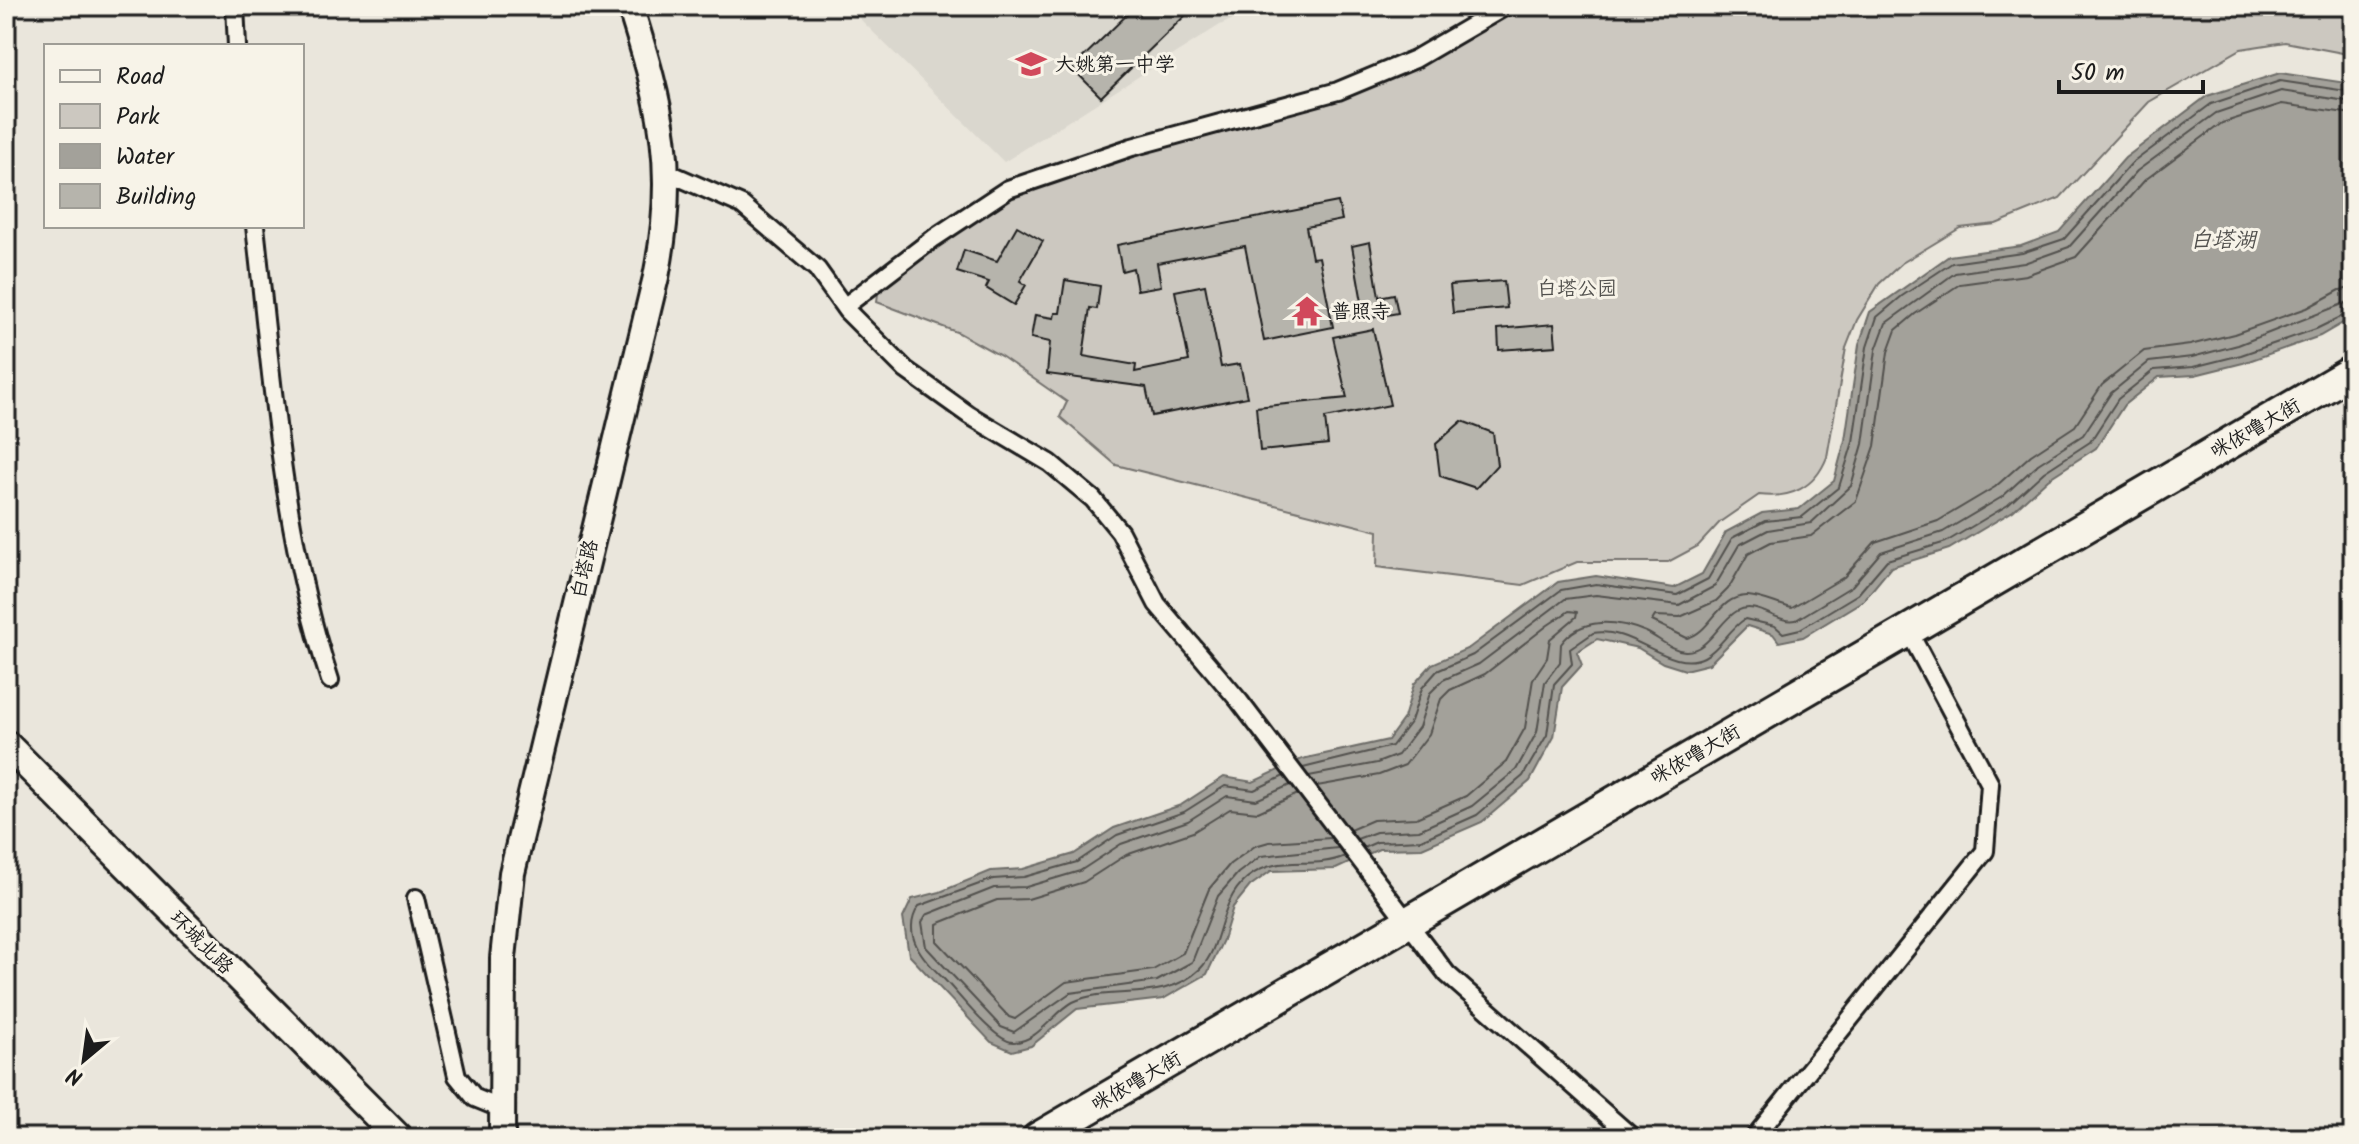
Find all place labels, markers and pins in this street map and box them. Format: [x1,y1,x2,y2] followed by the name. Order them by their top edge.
[1014,47,1048,81] school or university icon: 大姚第一中学
[1055,50,1175,82] place label: 大姚第一中学
[1290,294,1324,328] temple icon: 普照寺
[1331,297,1391,329] place label: 普照寺

